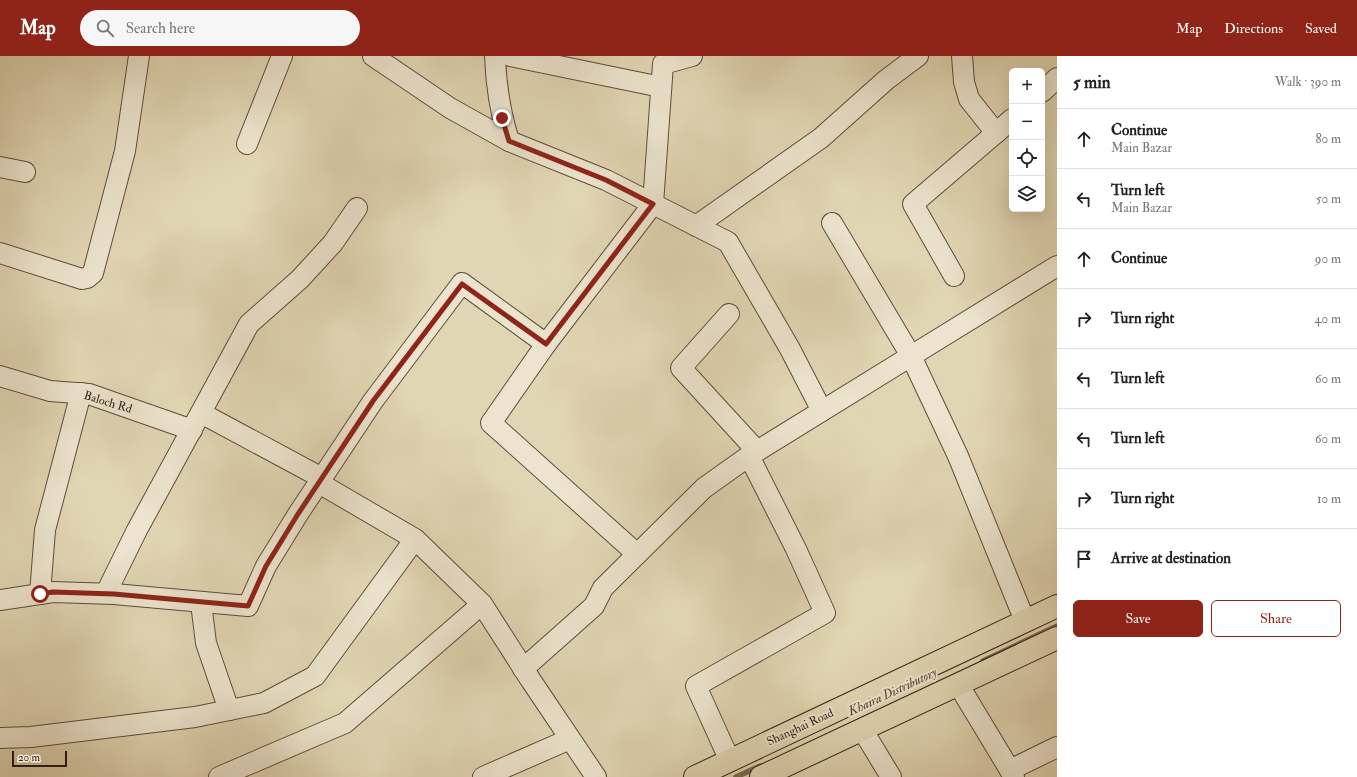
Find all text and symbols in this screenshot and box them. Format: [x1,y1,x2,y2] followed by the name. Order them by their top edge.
[80,10,360,46] search box
[20,16,56,40] text: Map
[94,17,116,39] icon: search
[126,19,195,38] text: Search here
[1176,20,1202,37] text: Map
[1224,20,1283,37] text: Directions
[1305,20,1337,37] text: Saved
[1009,68,1045,212] map controls
[1009,68,1045,104] button: +
[1073,72,1111,93] text: 5 min
[1275,74,1341,90] text: Walk · 390 m
[1009,104,1045,140] button: −
[493,109,511,127] route end
[1111,121,1167,140] text: Continue
[1073,128,1095,150] icon: ahead
[1315,131,1341,147] text: 80 m
[1009,140,1045,176] button: locate
[1111,140,1172,156] text: Main Bazar
[1009,176,1045,212] button: layers
[1111,181,1165,200] text: Turn left
[1073,188,1095,210] icon: left
[1316,191,1341,207] text: 50 m
[1111,200,1172,216] text: Main Bazar
[1073,248,1095,270] icon: ahead
[1111,249,1167,268] text: Continue
[1315,251,1341,267] text: 90 m
[1073,308,1095,330] icon: right
[1111,309,1174,328] text: Turn right
[1315,311,1341,327] text: 40 m
[1073,368,1095,390] icon: left
[1111,369,1165,388] text: Turn left
[1315,371,1341,387] text: 60 m
[82,388,134,417] street label: Baloch Rd
[1073,428,1095,450] icon: left
[1111,429,1165,448] text: Turn left
[1315,431,1341,447] text: 60 m
[1073,488,1095,510] icon: right
[1111,489,1174,508] text: Turn right
[1317,491,1341,507] text: 10 m
[1073,548,1095,570] icon: arrive
[1111,549,1231,568] text: Arrive at destination
[31,585,49,603] route start
[1073,600,1203,637] button: Save
[1211,600,1341,637] button: Share
[845,664,940,720] water label: Khaira Distributory
[764,705,836,749] street label: Shanghai Road
[12,749,67,768] scale bar
[18,751,40,764] text: 20 m

